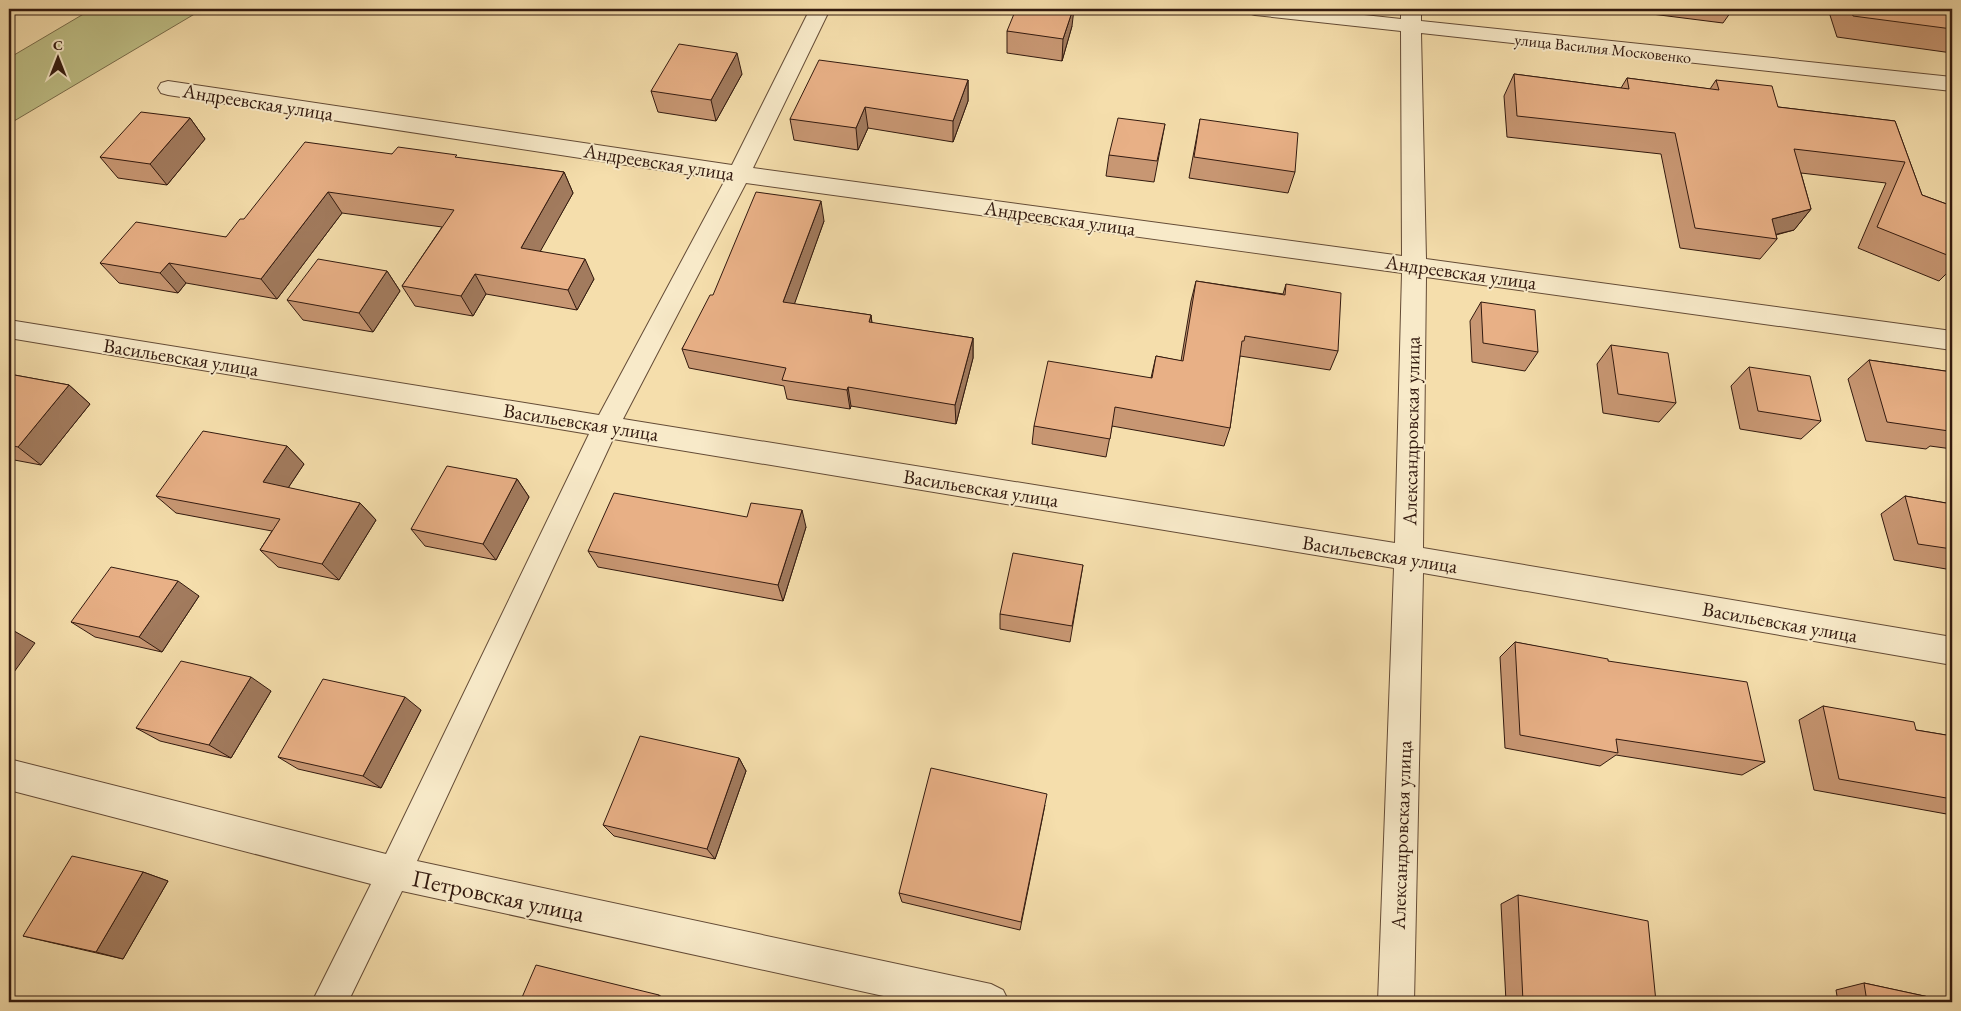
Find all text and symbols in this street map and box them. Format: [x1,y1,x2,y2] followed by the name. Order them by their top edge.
[1513,29,1692,68] street label: улица Василия Московенко
[32,32,82,82] north arrow
[53,36,63,54] text: С
[180,77,335,127] street label: Андреевская улица
[581,137,736,187] street label: Андреевская улица
[982,194,1137,241] street label: Андреевская улица
[1383,248,1538,295] street label: Андреевская улица
[102,332,260,382] street label: Васильевская улица
[1396,336,1426,527] street label: Александровская улица
[502,397,660,447] street label: Васильевская улица
[902,463,1060,513] street label: Васильевская улица
[1301,529,1459,579] street label: Васильевская улица
[1701,596,1859,648] street label: Васильевская улица
[1385,740,1417,931] street label: Александровская улица
[409,862,587,929] street label: Петровская улица

